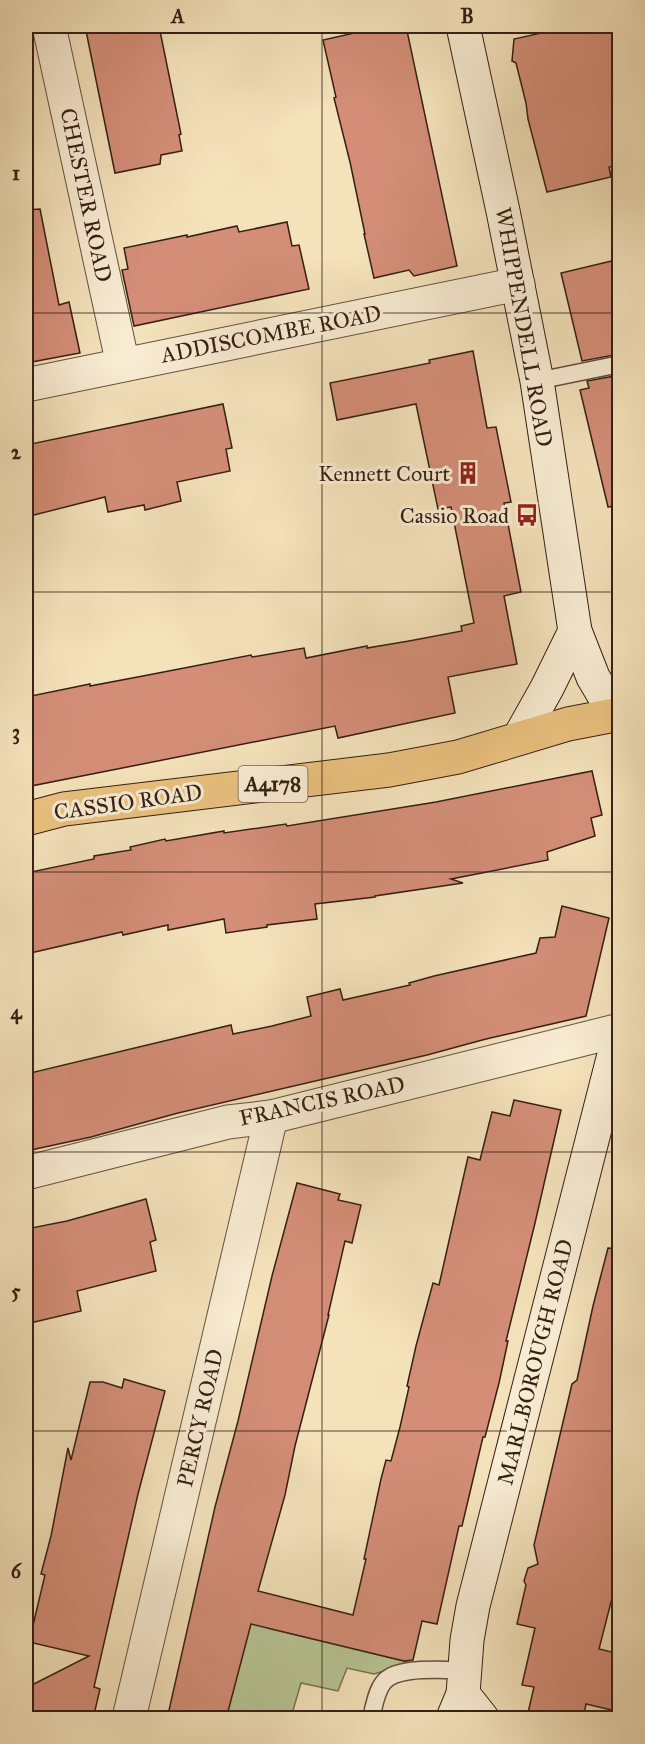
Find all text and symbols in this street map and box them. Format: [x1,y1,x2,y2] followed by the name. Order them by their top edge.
[169,4,185,28] text: A
[460,4,474,28] text: B
[54,106,118,284] street label: CHESTER ROAD
[12,161,20,185] text: 1
[490,205,558,449] street label: WHIPPENDELL ROAD
[158,299,383,369] street label: ADDISCOMBE ROAD
[11,440,22,464] text: 2
[318,460,450,487] place label: Kennett Court
[455,460,481,486] building icon: Kennett Court
[400,502,509,529] place label: Cassio Road
[514,502,540,528] bus stop icon: Cassio Road
[12,720,20,745] text: 3
[238,766,308,802] road number: A4178
[52,778,204,826] street label: CASSIO ROAD
[10,1000,22,1025] text: 4
[237,1070,407,1132] street label: FRANCIS ROAD
[491,1236,579,1488] street label: MARLBOROUGH ROAD
[11,1279,21,1303] text: 5
[171,1346,229,1490] street label: PERCY ROAD
[11,1559,23,1583] text: 6

